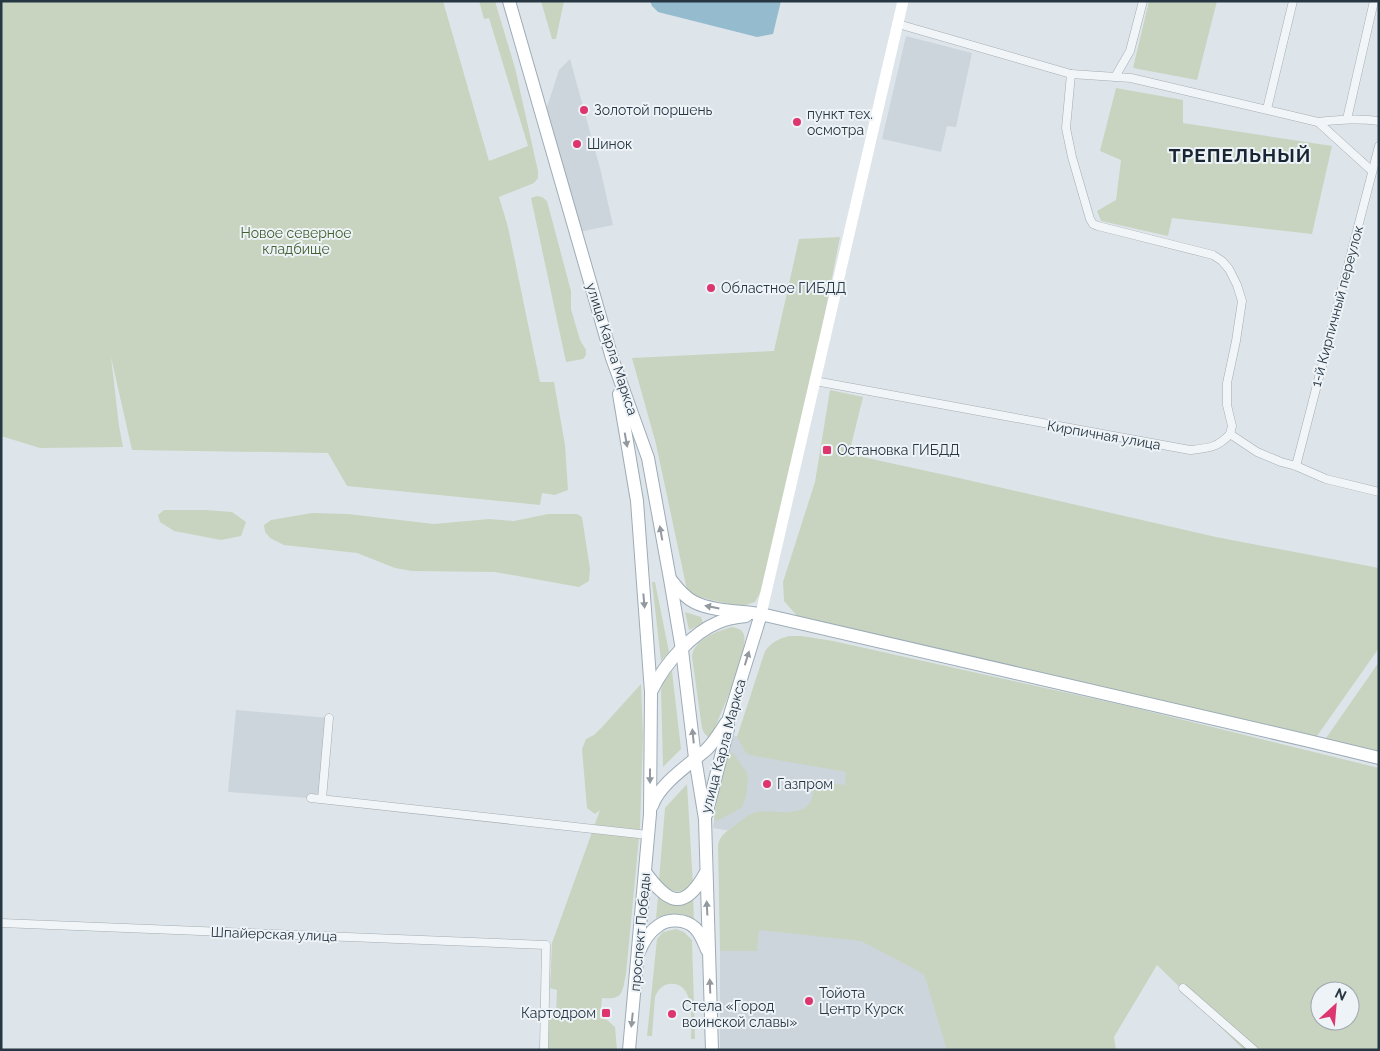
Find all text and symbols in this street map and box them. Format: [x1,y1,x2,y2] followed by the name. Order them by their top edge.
[594,102,713,118] place label: Золотой поршень
[578,104,590,116] marker: Золотой поршень
[807,106,873,138] place label: пункт тех. осмотра
[791,116,803,128] marker: пункт тех. осмотра
[587,136,632,152] place label: Шинок
[571,138,583,150] marker: Шинок
[1169,144,1311,166] district label: ТРЕПЕЛЬНЫЙ
[1308,224,1366,388] street label: 1-й Кирпичный переулок
[240,225,352,257] park label: Новое северное кладбище
[721,280,846,296] place label: Областное ГИБДД
[583,281,641,417] street label: улица Карла Маркса
[705,282,717,294] marker: Областное ГИБДД
[1046,417,1162,453] street label: Кирпичная улица
[623,432,631,448] one-way arrow
[837,442,960,458] place label: Остановка ГИБДД
[821,444,833,456] marker: Остановка ГИБДД
[657,524,665,540] one-way arrow
[640,594,648,610] one-way arrow
[705,603,720,611] one-way arrow
[744,650,752,665] one-way arrow
[697,677,749,815] street label: улица Карла Маркса
[689,728,697,744] one-way arrow
[646,768,654,784] one-way arrow
[777,776,833,792] place label: Газпром
[761,778,773,790] marker: Газпром
[627,872,653,992] street label: проспект Победы
[703,900,711,916] one-way arrow
[210,924,338,944] street label: Шпайерская улица
[706,978,714,994] one-way arrow
[1310,981,1360,1031] north arrow
[819,985,904,1017] place label: Тойота Центр Курск
[1332,985,1349,1004] text: N
[803,995,815,1007] marker: Тойота Центр Курск
[682,998,797,1030] place label: Стела «Город воинской славы»
[521,1005,596,1021] place label: Картодром
[600,1007,612,1019] marker: Картодром
[666,1008,678,1020] marker: Стела «Город воинской славы»
[628,1012,636,1028] one-way arrow

